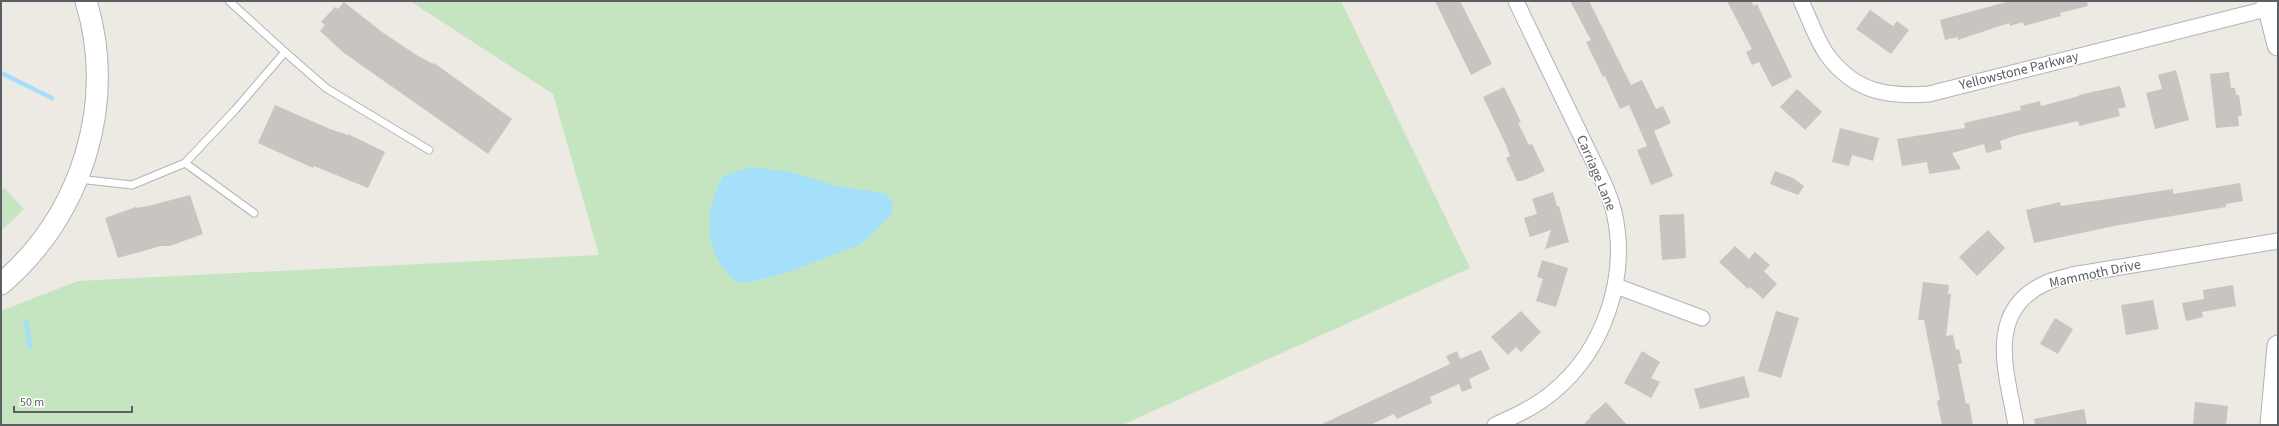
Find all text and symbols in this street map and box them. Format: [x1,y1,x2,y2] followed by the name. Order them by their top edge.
[1956,46,2081,96] street label: Yellowstone Parkway
[1571,132,1621,214] street label: Carriage Lane
[2047,255,2143,293] street label: Mammoth Drive
[14,388,132,414] scale bar
[20,394,44,411] text: 50 m

